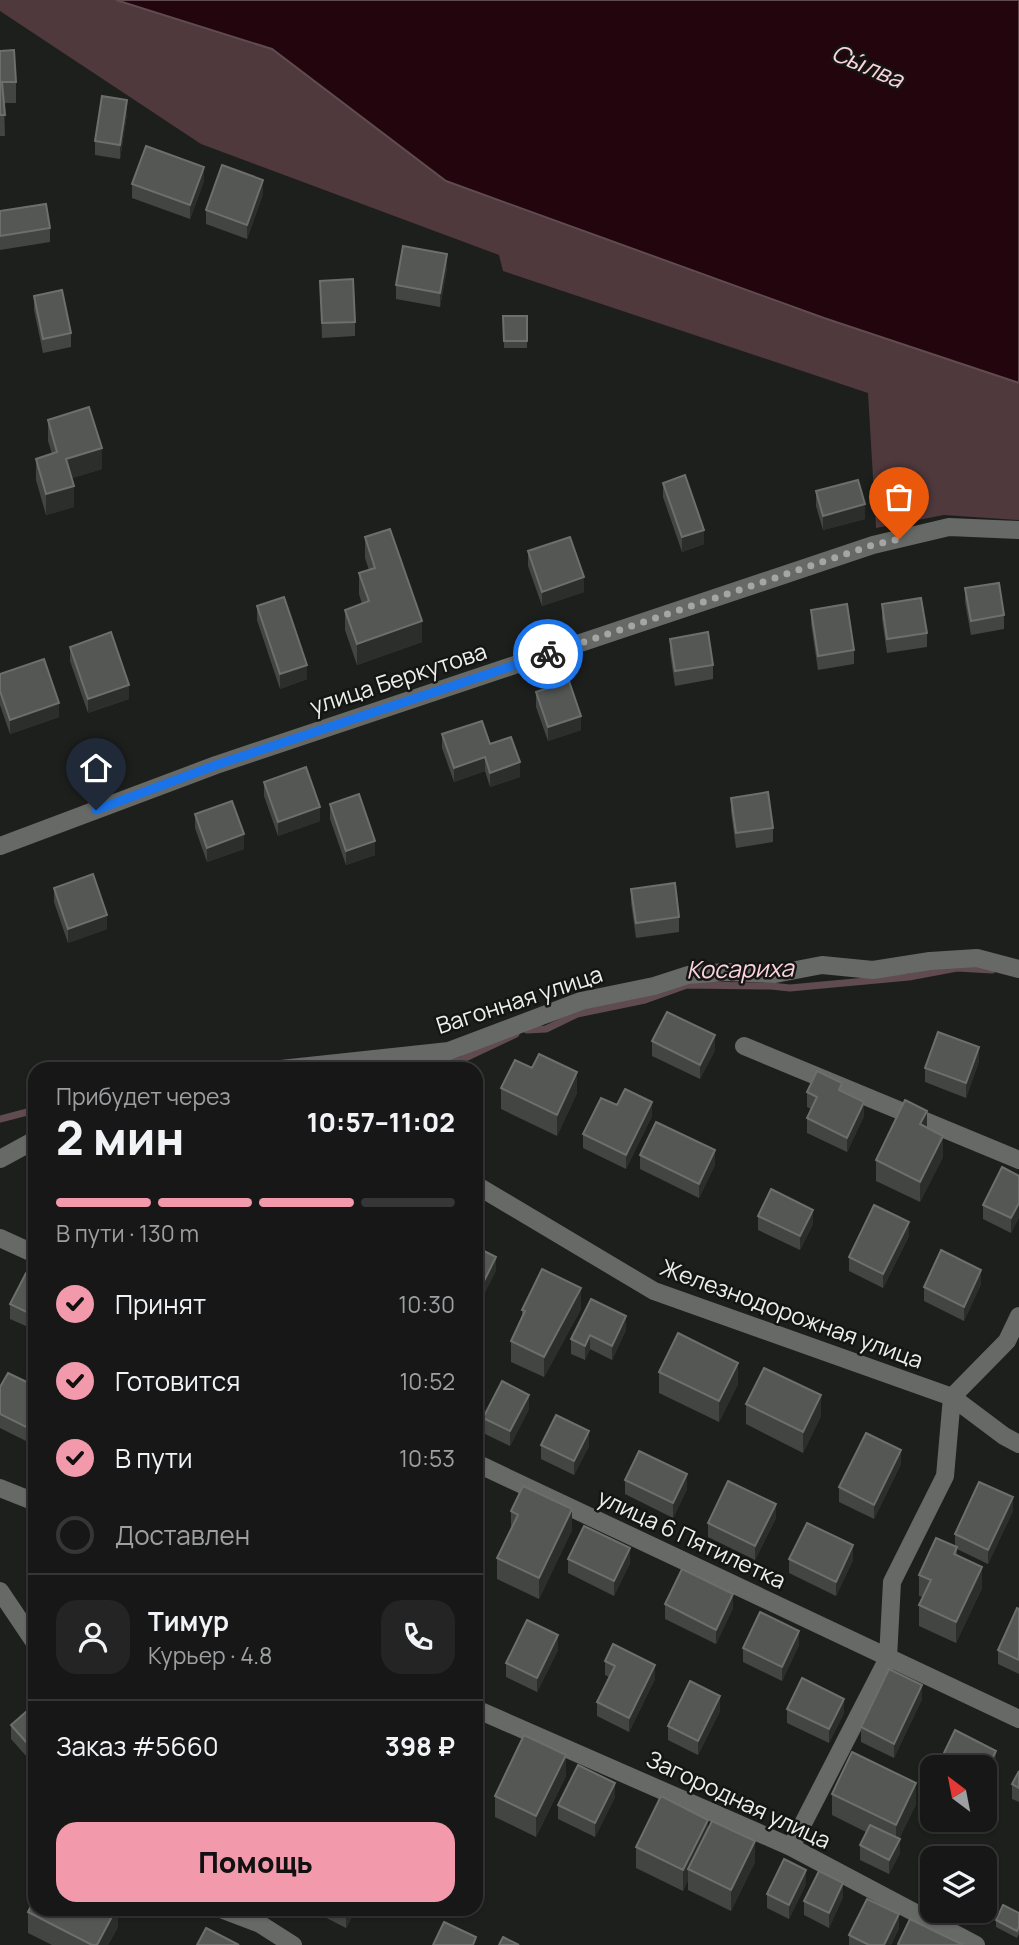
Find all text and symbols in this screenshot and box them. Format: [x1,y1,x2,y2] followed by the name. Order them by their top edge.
[827,35,910,95] water label: Сы́лва
[869,467,929,539] pin
[880,478,918,516] icon: bag
[513,619,583,689] courier
[305,634,491,722] street label: улица Беркутова
[529,635,567,673] icon: bike
[66,738,126,810] pin
[77,749,115,787] icon: home
[686,951,796,985] water label: Косариха
[432,957,606,1041] street label: Вагонная улица
[56,1080,231,1112] text: Прибудет через
[307,1104,455,1140] text: 10:57–11:02
[56,1106,184,1169] text: 2 мин
[56,1217,199,1249] text: В пути · 130 m
[656,1251,928,1375] street label: Железнодорожная улица
[56,1285,94,1323] icon: check
[115,1286,206,1322] text: Принят
[398,1288,455,1320] text: 10:30
[56,1362,94,1400] icon: check
[115,1363,240,1399] text: Готовится
[399,1365,455,1397] text: 10:52
[56,1439,94,1477] icon: check
[115,1440,193,1476] text: В пути
[399,1442,455,1474] text: 10:53
[593,1480,791,1596] street label: улица 6 Пятилетка
[115,1517,250,1553] text: Доставлен
[56,1600,130,1674] button: person
[381,1600,455,1674] button: phone
[148,1603,229,1639] text: Тимур
[148,1639,272,1671] text: Курьер · 4.8
[56,1728,219,1764] text: Заказ #5660
[385,1728,455,1764] text: 398 ₽
[642,1742,836,1856] street label: Загородная улица
[920,1755,998,1832] north arrow
[920,1755,997,1923] map controls
[56,1822,455,1902] button: Помощь
[920,1846,997,1923] button: layers

